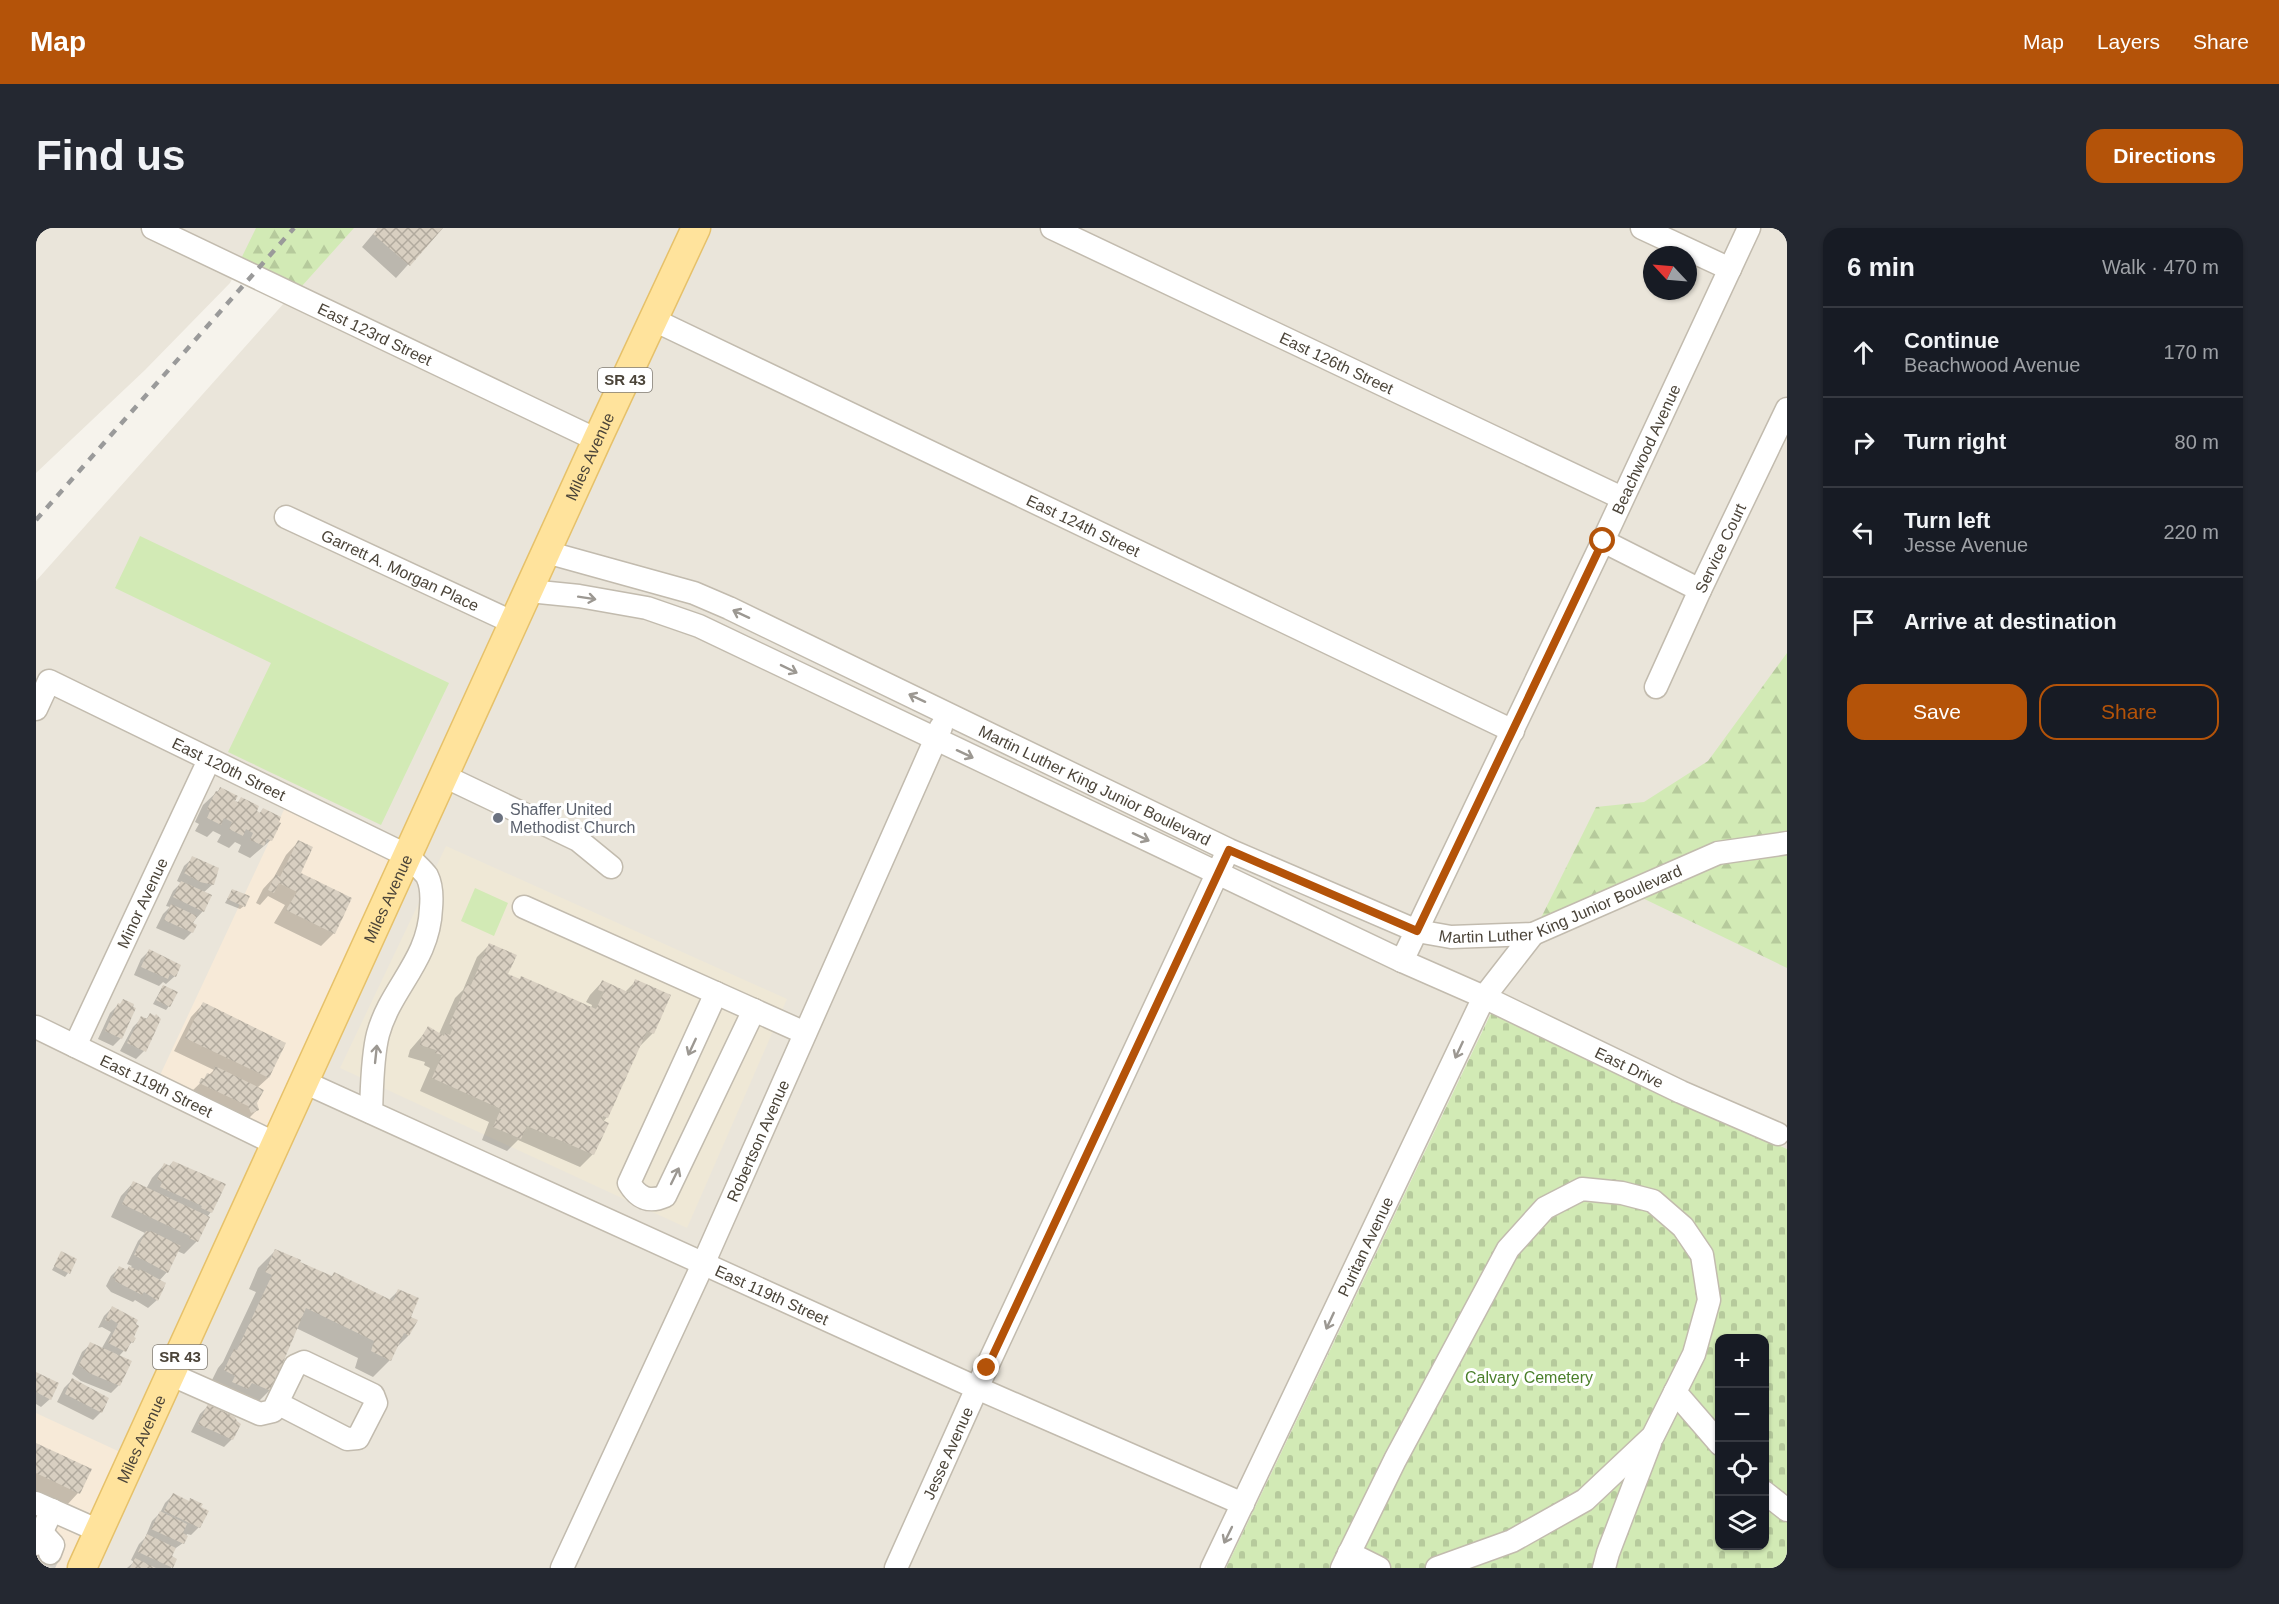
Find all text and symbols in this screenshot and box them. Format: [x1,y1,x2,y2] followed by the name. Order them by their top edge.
[30,26,86,57] text: Map
[2023,30,2064,53] text: Map
[2097,30,2160,53] text: Layers
[2193,30,2249,53] text: Share
[2086,129,2243,183] button: Directions
[36,132,185,179] text: Find us
[1643,246,1697,300] north arrow
[1847,252,1915,282] text: 6 min
[2102,256,2219,278] text: Walk · 470 m
[315,300,435,369] street label: East 123rd Street
[1904,328,1999,353] text: Continue
[1277,329,1397,398] street label: East 126th Street
[1847,336,1880,369] icon: ahead
[2163,341,2219,363] text: 170 m
[1904,354,2080,376] text: Beachwood Avenue
[598,368,652,392] road number: SR 43
[1609,382,1684,517] street label: Beachwood Avenue
[563,410,618,503] street label: Miles Avenue
[1847,426,1880,459] icon: right
[1904,429,2006,454] text: Turn right
[2175,431,2219,453] text: 80 m
[1024,492,1143,561] street label: East 124th Street
[1692,500,1749,596] street label: Service Court
[1904,508,1990,533] text: Turn left
[1847,516,1880,549] icon: left
[2163,521,2219,543] text: 220 m
[319,527,482,615] street label: Garrett A. Morgan Place
[1589,527,1615,553] route start
[1904,534,2028,556] text: Jesse Avenue
[576,592,596,603] one-way arrow
[1847,606,1880,639] icon: arrive
[733,608,751,620] one-way arrow
[1904,609,2117,634] text: Arrive at destination
[779,664,797,676] one-way arrow
[1847,684,2027,740] button: Save
[2039,684,2219,740] button: Share
[909,692,927,704] one-way arrow
[976,722,1213,849] street label: Martin Luther King Junior Boulevard
[169,734,289,804] street label: East 120th Street
[955,748,973,760] one-way arrow
[510,801,635,836] place label: Shaffer United Methodist Church
[491,811,505,825] marker: Shaffer United Methodist Church
[1132,833,1150,844] one-way arrow
[361,852,416,945] street label: Miles Avenue
[114,855,171,951] street label: Minor Avenue
[1438,862,1684,946] street label: Martin Luther King Junior Boulevard
[685,1037,697,1055] one-way arrow
[1453,1041,1465,1059] one-way arrow
[1592,1044,1666,1091] street label: East Drive
[371,1045,382,1065] one-way arrow
[97,1052,216,1121] street label: East 119th Street
[724,1077,793,1204] street label: Robertson Avenue
[669,1167,681,1185] one-way arrow
[1335,1194,1397,1299] street label: Puritan Avenue
[712,1262,831,1329] street label: East 119th Street
[1324,1311,1336,1329] one-way arrow
[1715,1334,1769,1550] map controls
[1715,1334,1769,1388] button: +
[153,1345,207,1369] road number: SR 43
[973,1354,999,1380] route end
[1465,1369,1593,1386] park label: Calvary Cemetery
[1715,1388,1769,1442] button: −
[114,1392,169,1486] street label: Miles Avenue
[920,1404,976,1502] street label: Jesse Avenue
[1715,1442,1769,1496] button: locate
[1715,1496,1769,1550] button: layers
[1222,1525,1234,1543] one-way arrow

